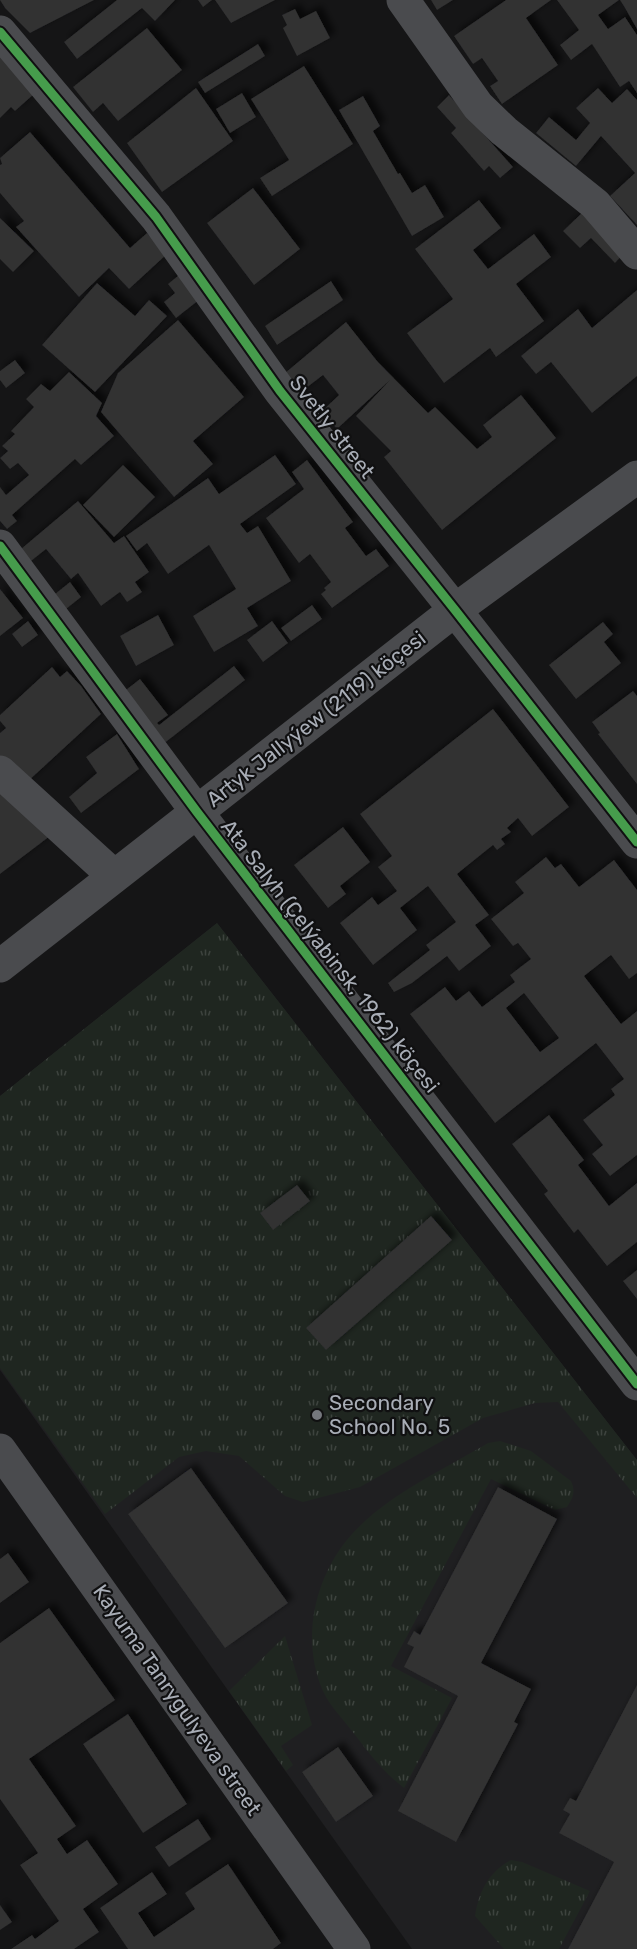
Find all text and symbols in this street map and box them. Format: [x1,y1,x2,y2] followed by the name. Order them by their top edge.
[284,370,380,483] street label: Svetly street
[201,625,430,812] street label: Artyk Jallyýew (2119) köçesi
[216,814,445,1097] street label: Ata Salyh (Çelýabinsk, 1962) köçesi
[329,1390,450,1439] place label: Secondary School No. 5
[310,1408,324,1422] marker: Secondary School No. 5
[88,1580,267,1820] street label: Kayuma Tanrygulyeva street

